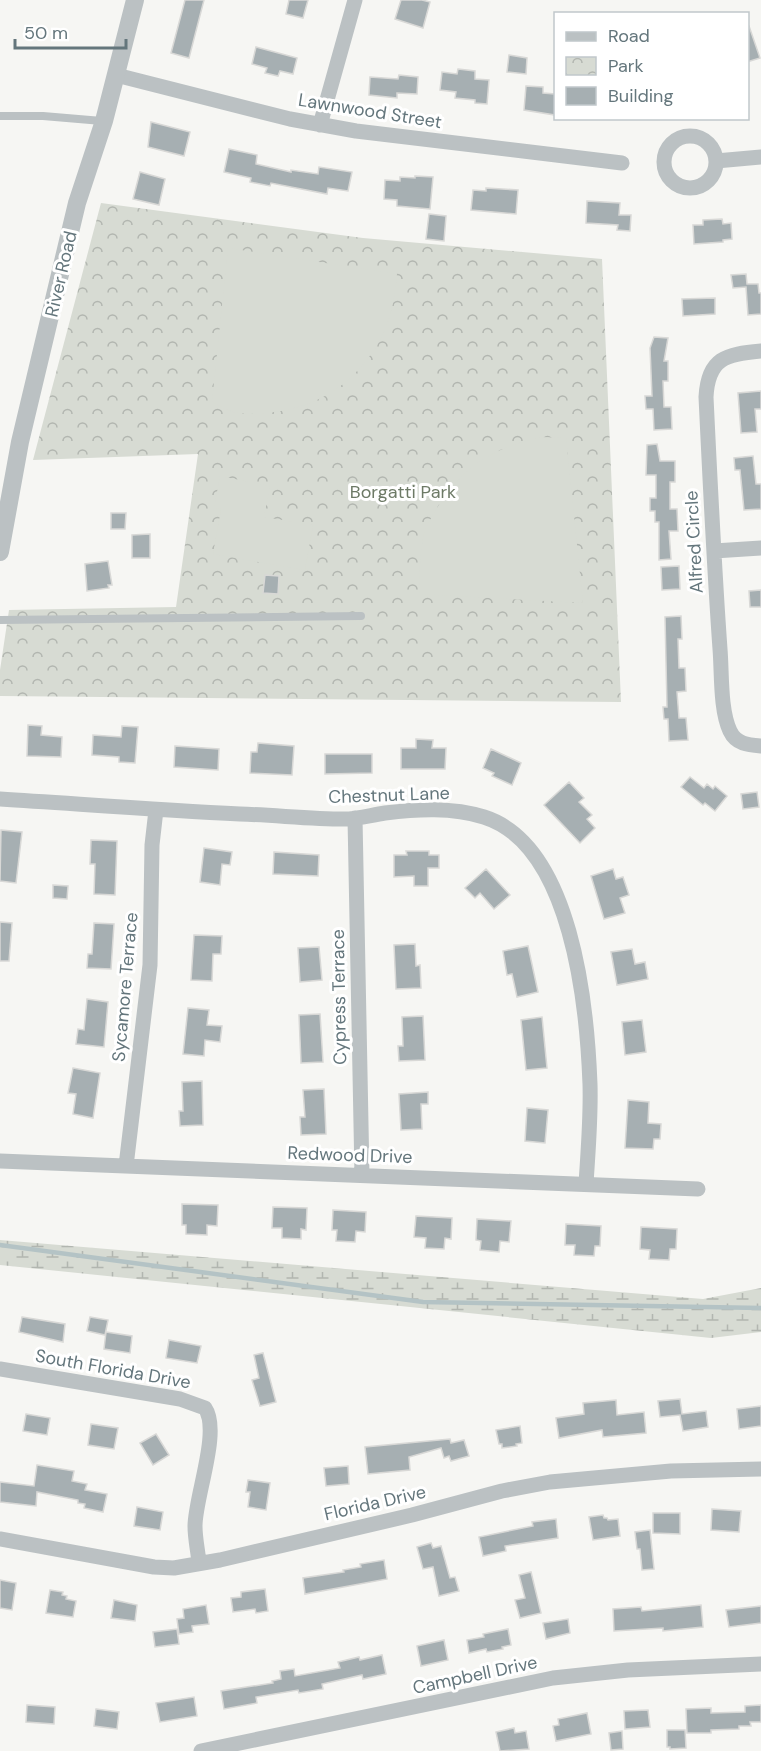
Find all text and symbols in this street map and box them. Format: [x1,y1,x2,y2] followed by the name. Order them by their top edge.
[15,12,126,50] scale bar
[554,12,749,120] legend
[24,21,68,45] text: 50 m
[608,24,650,48] text: Road
[608,54,644,78] text: Park
[608,84,673,108] text: Building
[297,88,443,134] street label: Lawnwood Street
[39,229,83,319] street label: River Road
[350,480,456,504] park label: Borgatti Park
[679,490,709,594] street label: Alfred Circle
[328,781,450,809] street label: Chestnut Lane
[107,911,143,1063] street label: Sycamore Terrace
[326,929,352,1065] street label: Cypress Terrace
[287,1141,413,1169] street label: Redwood Drive
[33,1344,193,1394] street label: South Florida Drive
[322,1480,428,1526] street label: Florida Drive
[410,1650,540,1700] street label: Campbell Drive

